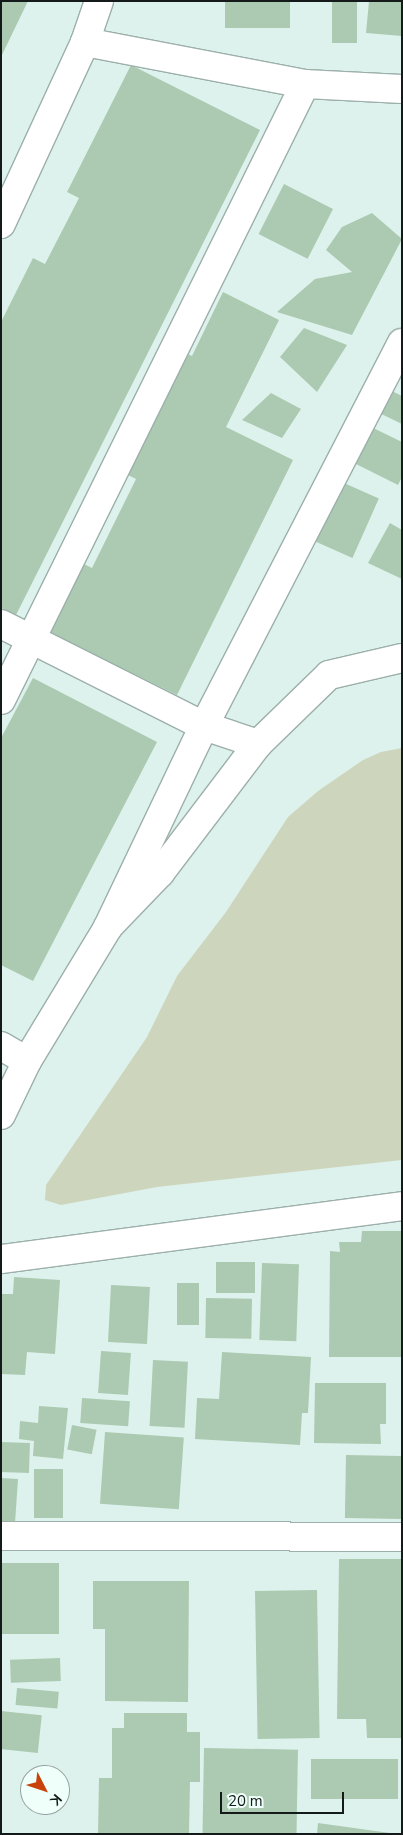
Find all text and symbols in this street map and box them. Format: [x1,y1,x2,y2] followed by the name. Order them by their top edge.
[20,1765,70,1815] north arrow
[223,1782,347,1814] scale bar
[46,1790,66,1809] text: K
[228,1791,263,1811] text: 20 m

